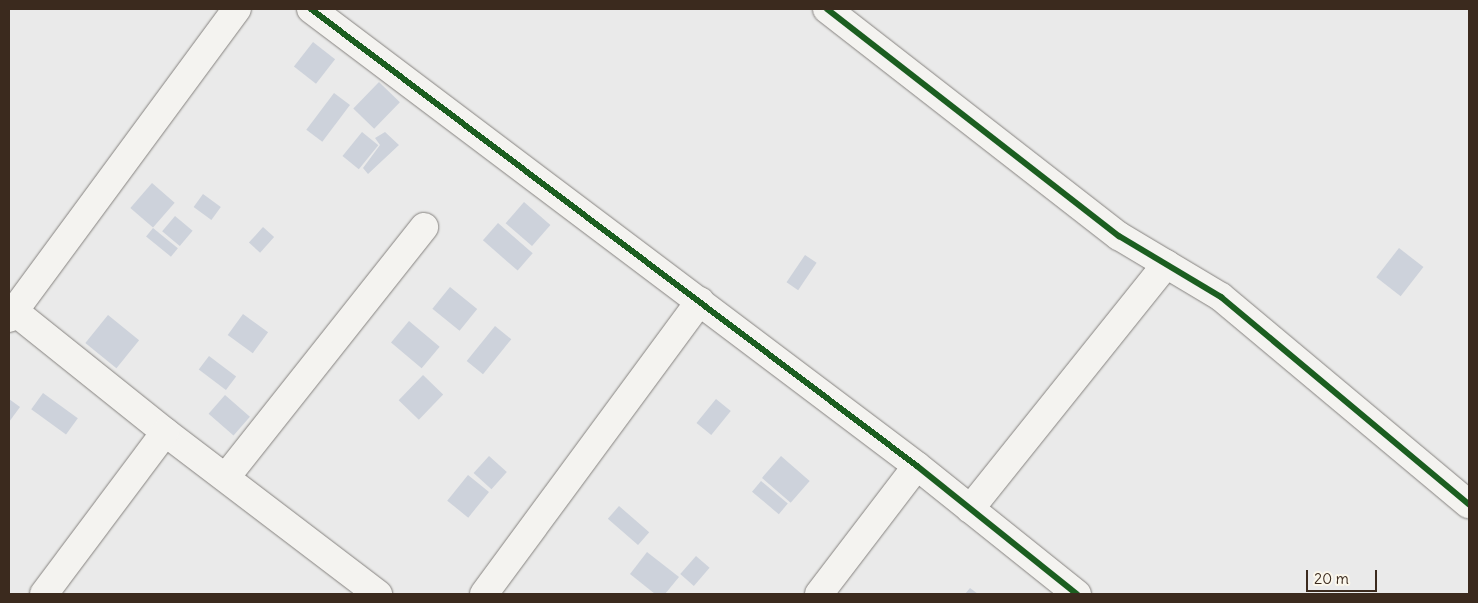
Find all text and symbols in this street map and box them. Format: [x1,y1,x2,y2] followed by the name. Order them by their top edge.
[1308,560,1379,592] scale bar
[1314,569,1349,588] text: 20 m

